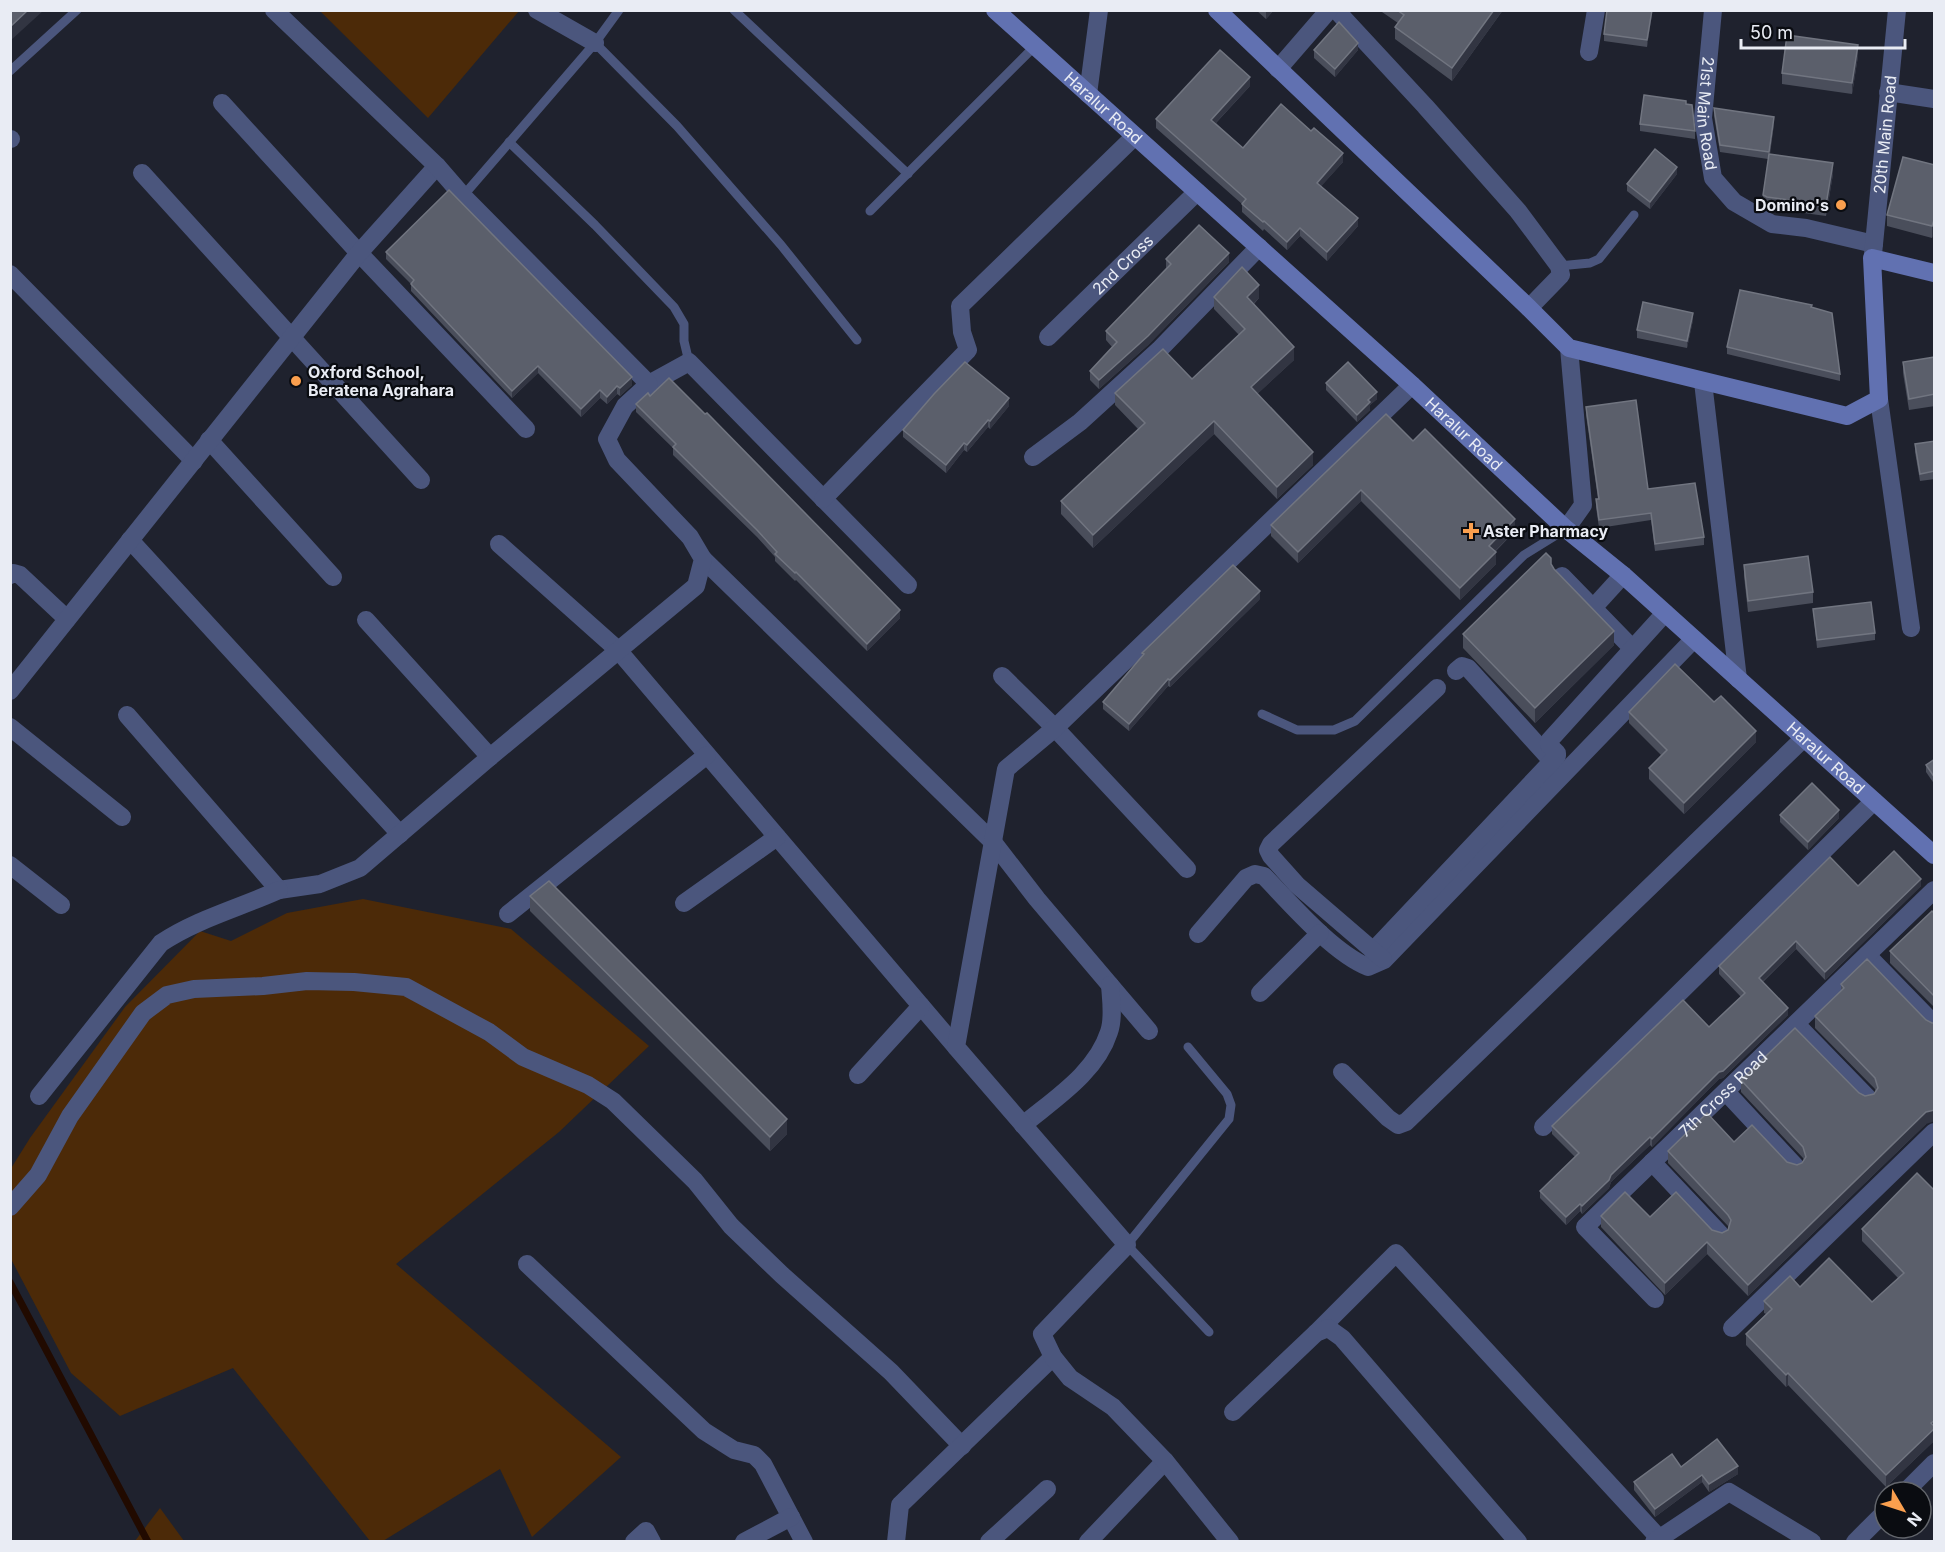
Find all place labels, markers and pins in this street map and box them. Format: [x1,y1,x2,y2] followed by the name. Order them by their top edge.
[1755,195,1829,215] place label: Domino's
[1834,198,1848,212] marker: Domino's
[308,362,454,400] place label: Oxford School, Beratena Agrahara
[289,374,303,388] marker: Oxford School, Beratena Agrahara
[1483,521,1609,541] place label: Aster Pharmacy
[1464,524,1478,538] marker: Aster Pharmacy

